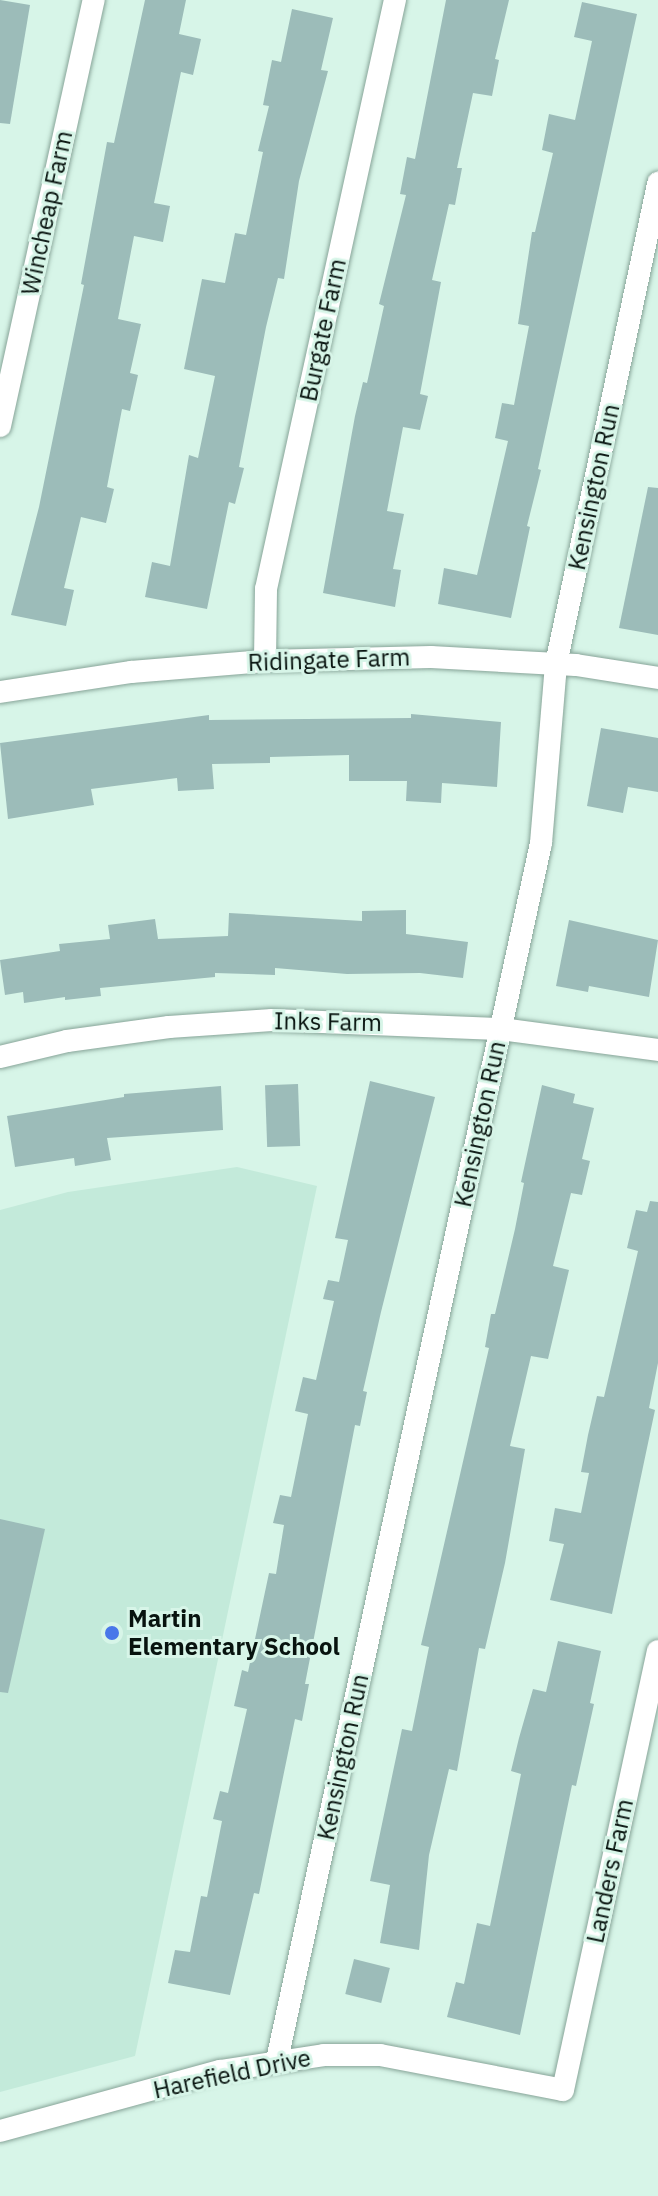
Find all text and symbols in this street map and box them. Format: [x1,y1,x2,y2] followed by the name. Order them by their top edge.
[16,128,78,298] street label: Wincheap Farm
[294,256,352,404] street label: Burgate Farm
[562,401,626,573] street label: Kensington Run
[247,643,411,677] street label: Ridingate Farm
[274,1007,382,1037] street label: Inks Farm
[448,1038,512,1210] street label: Kensington Run
[128,1605,340,1661] place label: Martin Elementary School
[103,1624,121,1642] marker: Martin Elementary School
[311,1671,375,1843] street label: Kensington Run
[581,1796,639,1946] street label: Landers Farm
[151,2043,313,2105] street label: Harefield Drive

